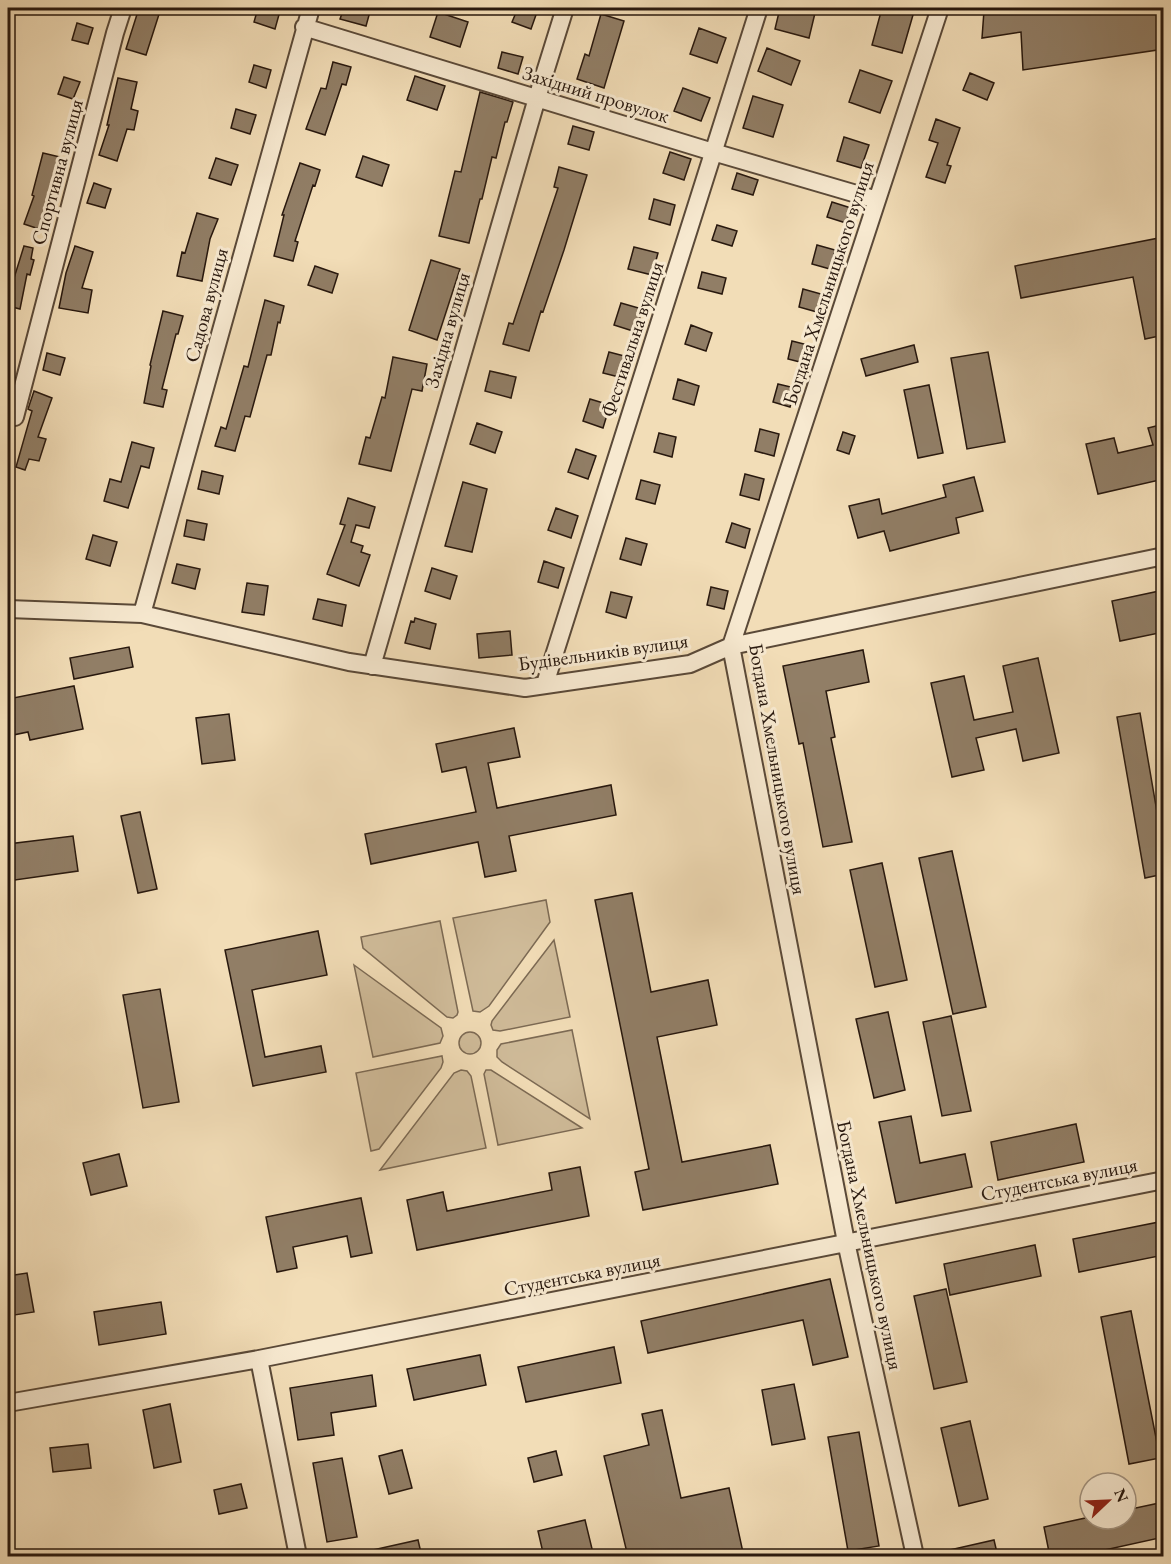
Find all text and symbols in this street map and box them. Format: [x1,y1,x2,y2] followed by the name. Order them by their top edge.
[519,59,673,129] street label: Західний провулок
[25,96,89,248] street label: Спортивна вулиця
[776,158,880,408] street label: Богдана Хмельницького вулиця
[178,245,234,365] street label: Садова вулиця
[595,258,669,420] street label: Фестивальна вулиця
[418,269,476,391] street label: Західна вулиця
[516,627,690,677] street label: Будівельників вулиця
[743,641,813,897] street label: Богдана Хмельницького вулиця
[831,1118,909,1372] street label: Богдана Хмельницького вулиця
[979,1151,1140,1207] street label: Студентська вулиця
[502,1246,663,1302] street label: Студентська вулиця
[1078,1471,1138,1531] north arrow
[1109,1485,1134,1505] text: N

